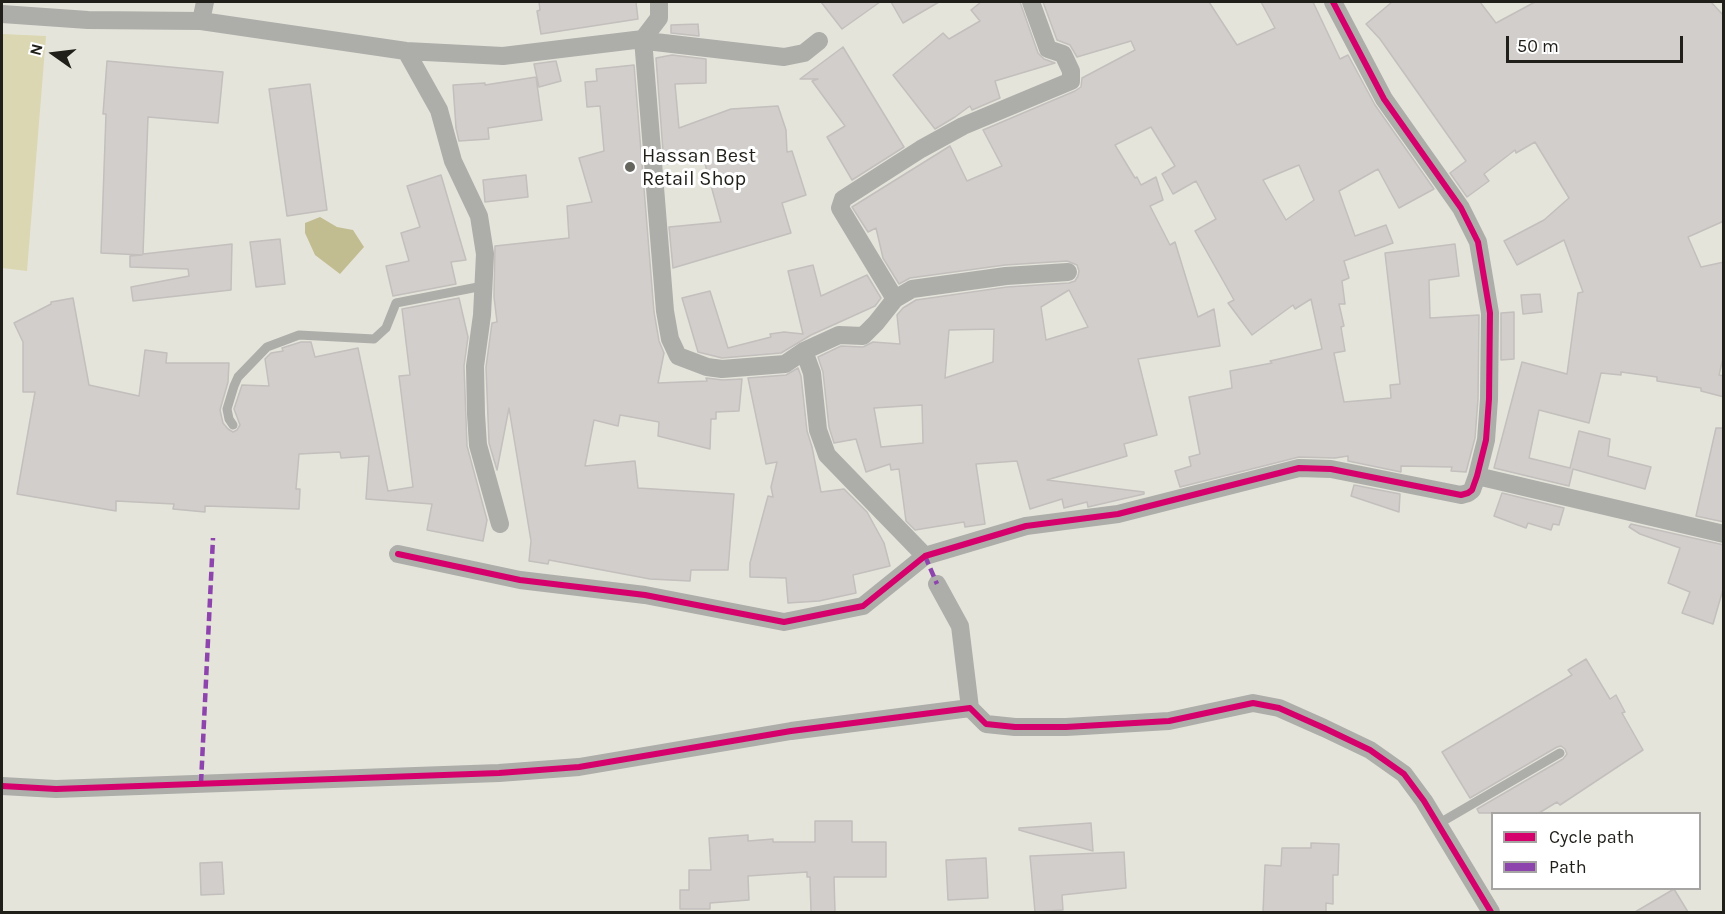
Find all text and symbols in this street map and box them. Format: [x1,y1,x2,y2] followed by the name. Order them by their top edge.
[24,24,84,84] north arrow
[1509,24,1686,62] scale bar
[1517,35,1559,57] text: 50 m
[25,42,47,57] text: N
[642,144,756,191] place label: Hassan Best Retail Shop
[623,160,637,174] marker: Hassan Best Retail Shop
[1491,812,1701,890] legend
[1549,826,1634,848] text: Cycle path
[1549,856,1587,878] text: Path

